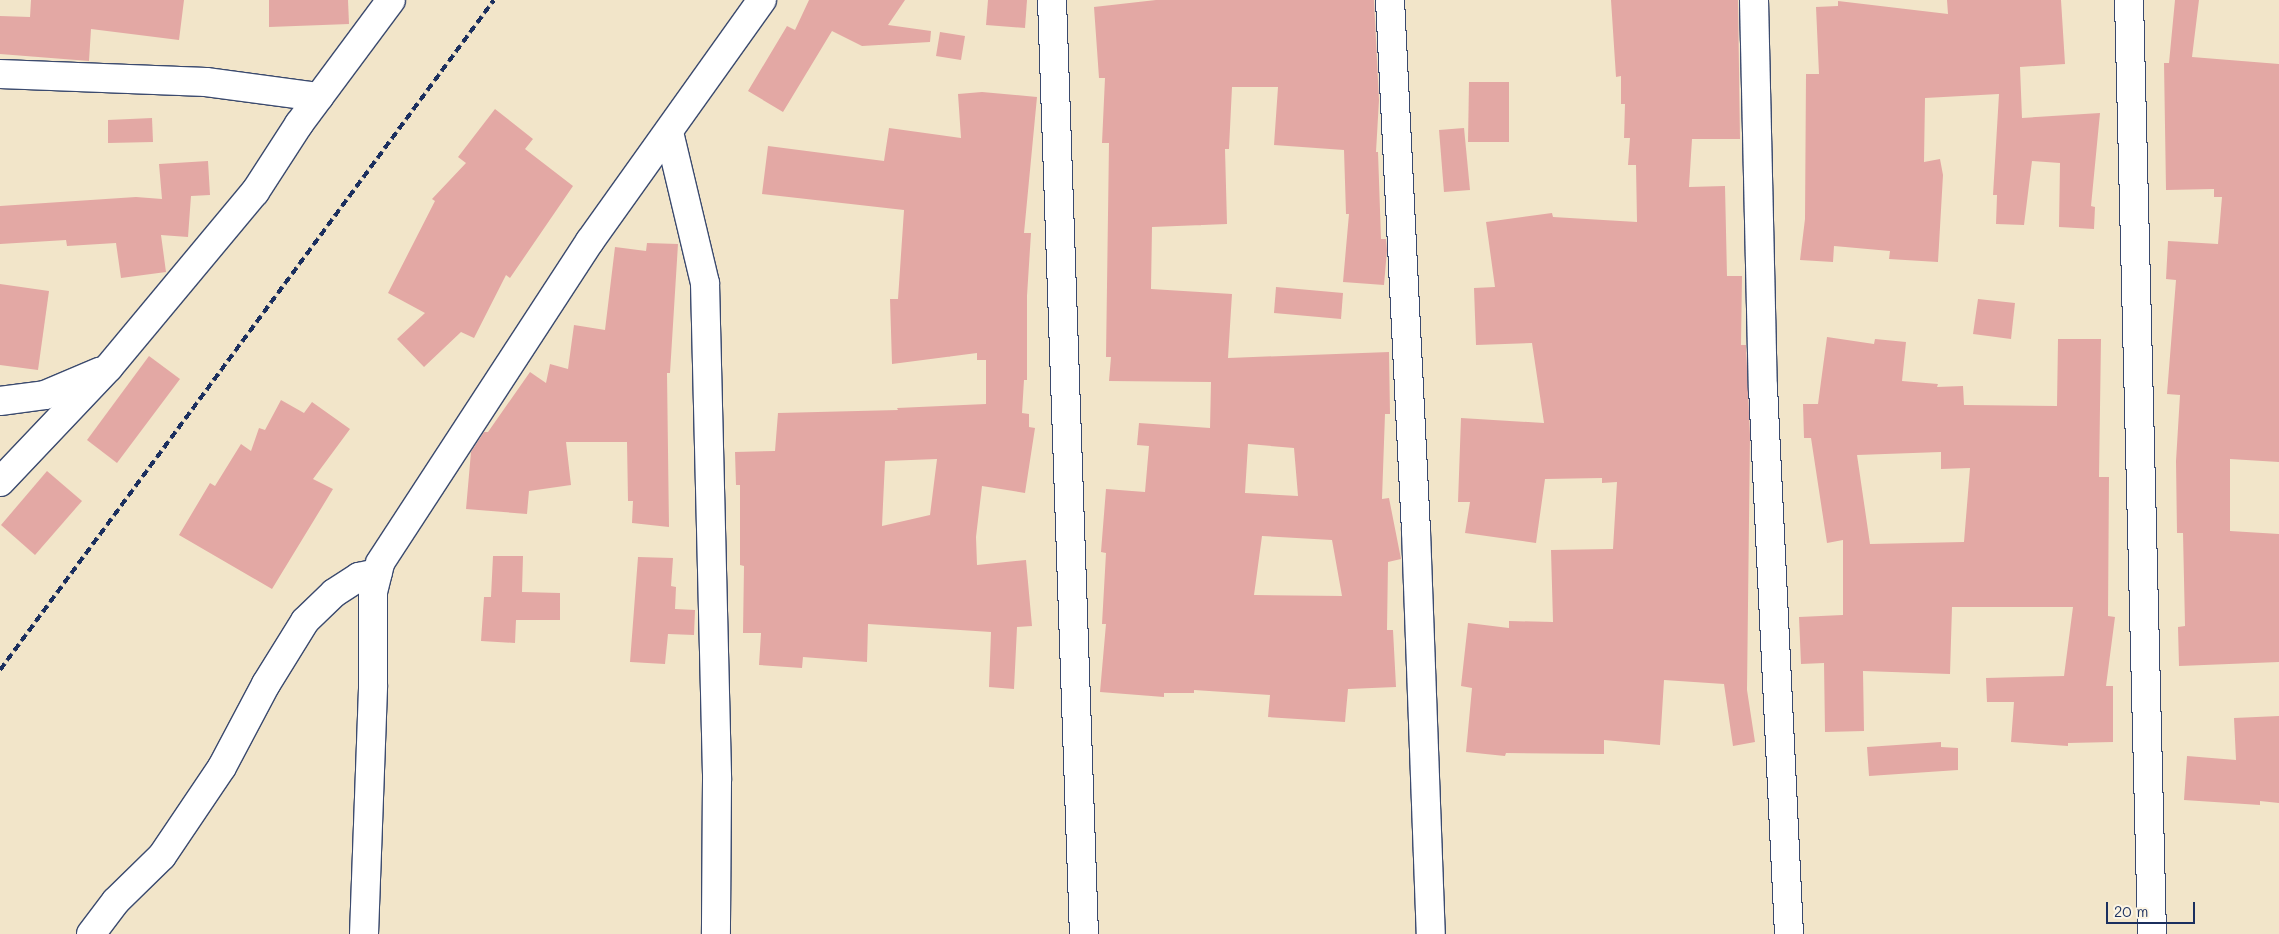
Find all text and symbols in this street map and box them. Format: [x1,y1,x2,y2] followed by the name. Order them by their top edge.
[2109,892,2198,924] scale bar
[2114,901,2148,921] text: 20 m

